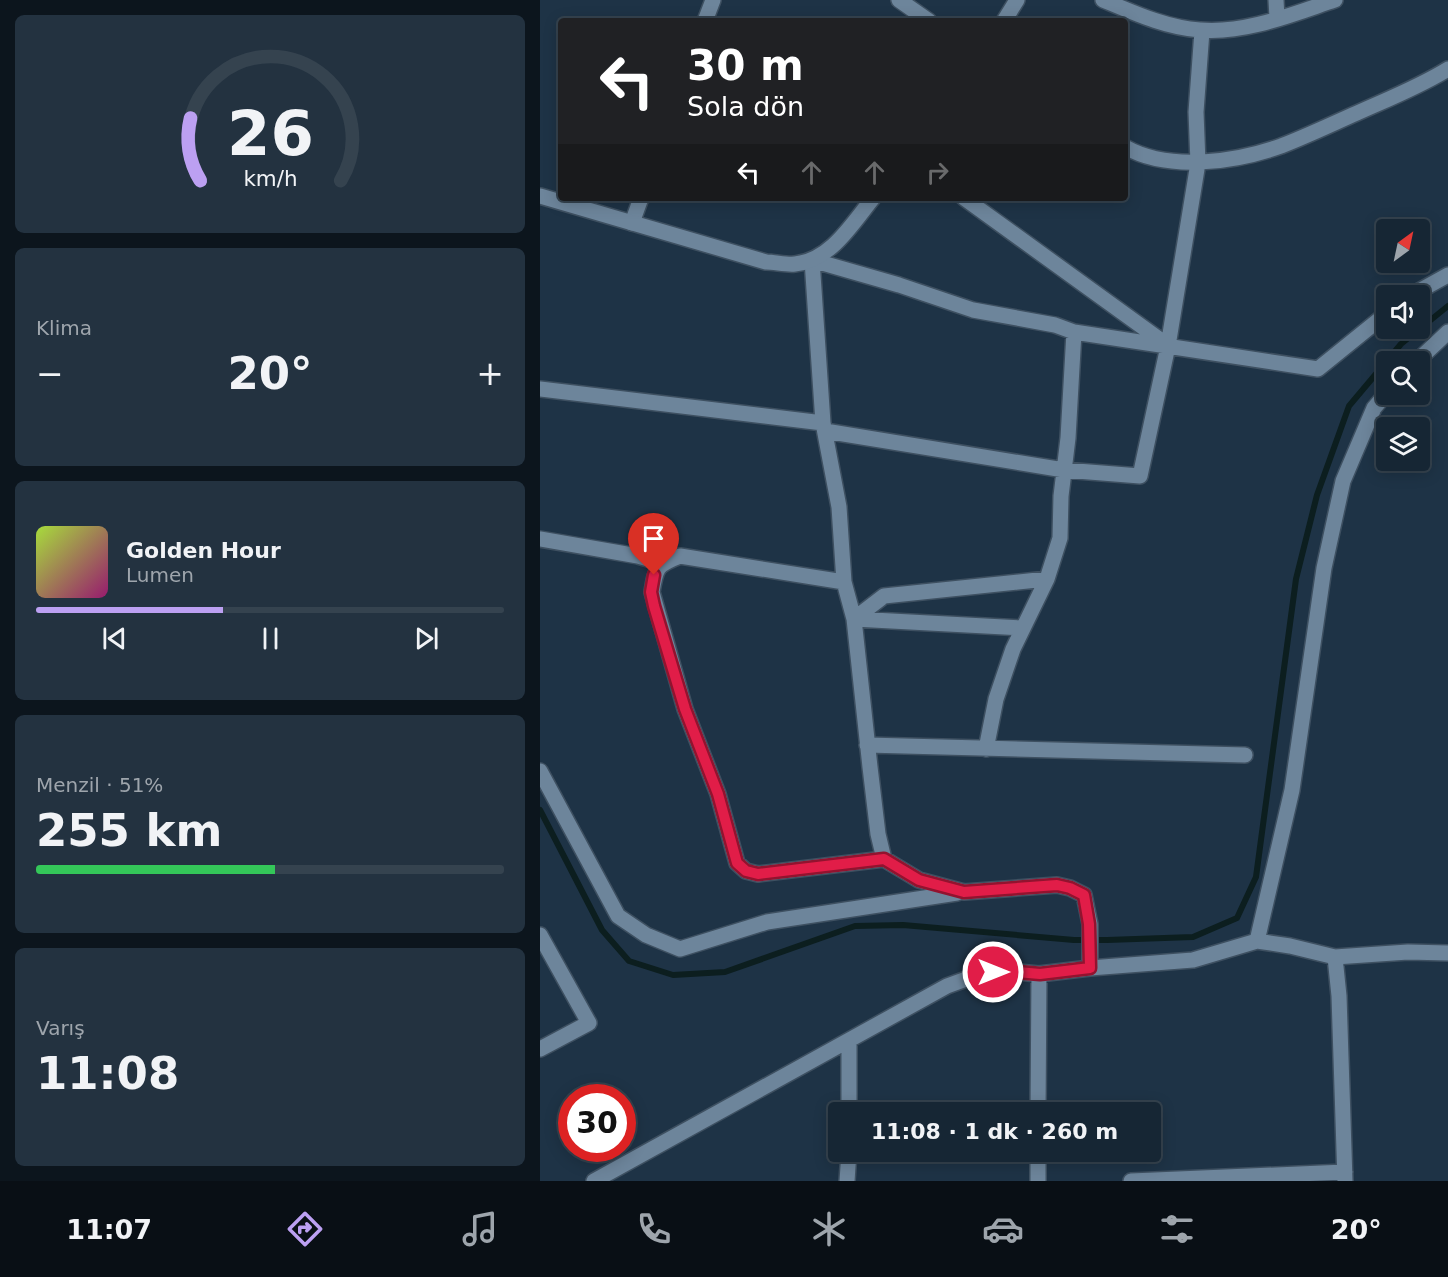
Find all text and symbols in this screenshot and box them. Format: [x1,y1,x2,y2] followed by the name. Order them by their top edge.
[687,41,804,90] text: 30 m
[588,42,666,120] icon: left
[687,91,804,122] text: Sola dön
[227,97,313,170] text: 26
[732,156,765,189] icon: left
[795,156,828,189] icon: ahead
[858,156,891,189] icon: ahead
[921,156,954,189] icon: right
[243,166,297,191] text: km/h
[1376,219,1430,273] north arrow
[1376,219,1430,471] map controls
[1376,285,1430,339] button: sound
[36,316,92,340] text: Klima
[227,347,313,400] text: 20°
[1376,351,1430,405] button: search
[36,354,64,393] text: −
[476,354,504,393] text: +
[1376,417,1430,471] button: layers
[628,513,679,575] pin
[637,522,670,555] icon: arrive
[126,538,281,563] text: Golden Hour
[126,563,194,587] text: Lumen
[98,622,131,655] icon: previous
[254,622,287,655] icon: pause
[410,622,443,655] icon: next
[36,773,163,797] text: Menzil · 51%
[36,804,222,857] text: 255 km
[961,940,1025,1004] position arrow
[36,1016,85,1040] text: Varış
[36,1047,179,1100] text: 11:08
[558,1084,636,1162] speed limit sign: 30
[871,1119,1118,1144] text: 11:08 · 1 dk · 260 m
[284,1208,326,1250] icon: directions
[459,1208,501,1250] icon: music
[633,1208,675,1250] icon: phone
[808,1208,850,1250] icon: climate
[982,1208,1024,1250] icon: car
[1156,1208,1198,1250] icon: filters
[66,1214,152,1245] text: 11:07
[1331,1214,1382,1245] text: 20°

